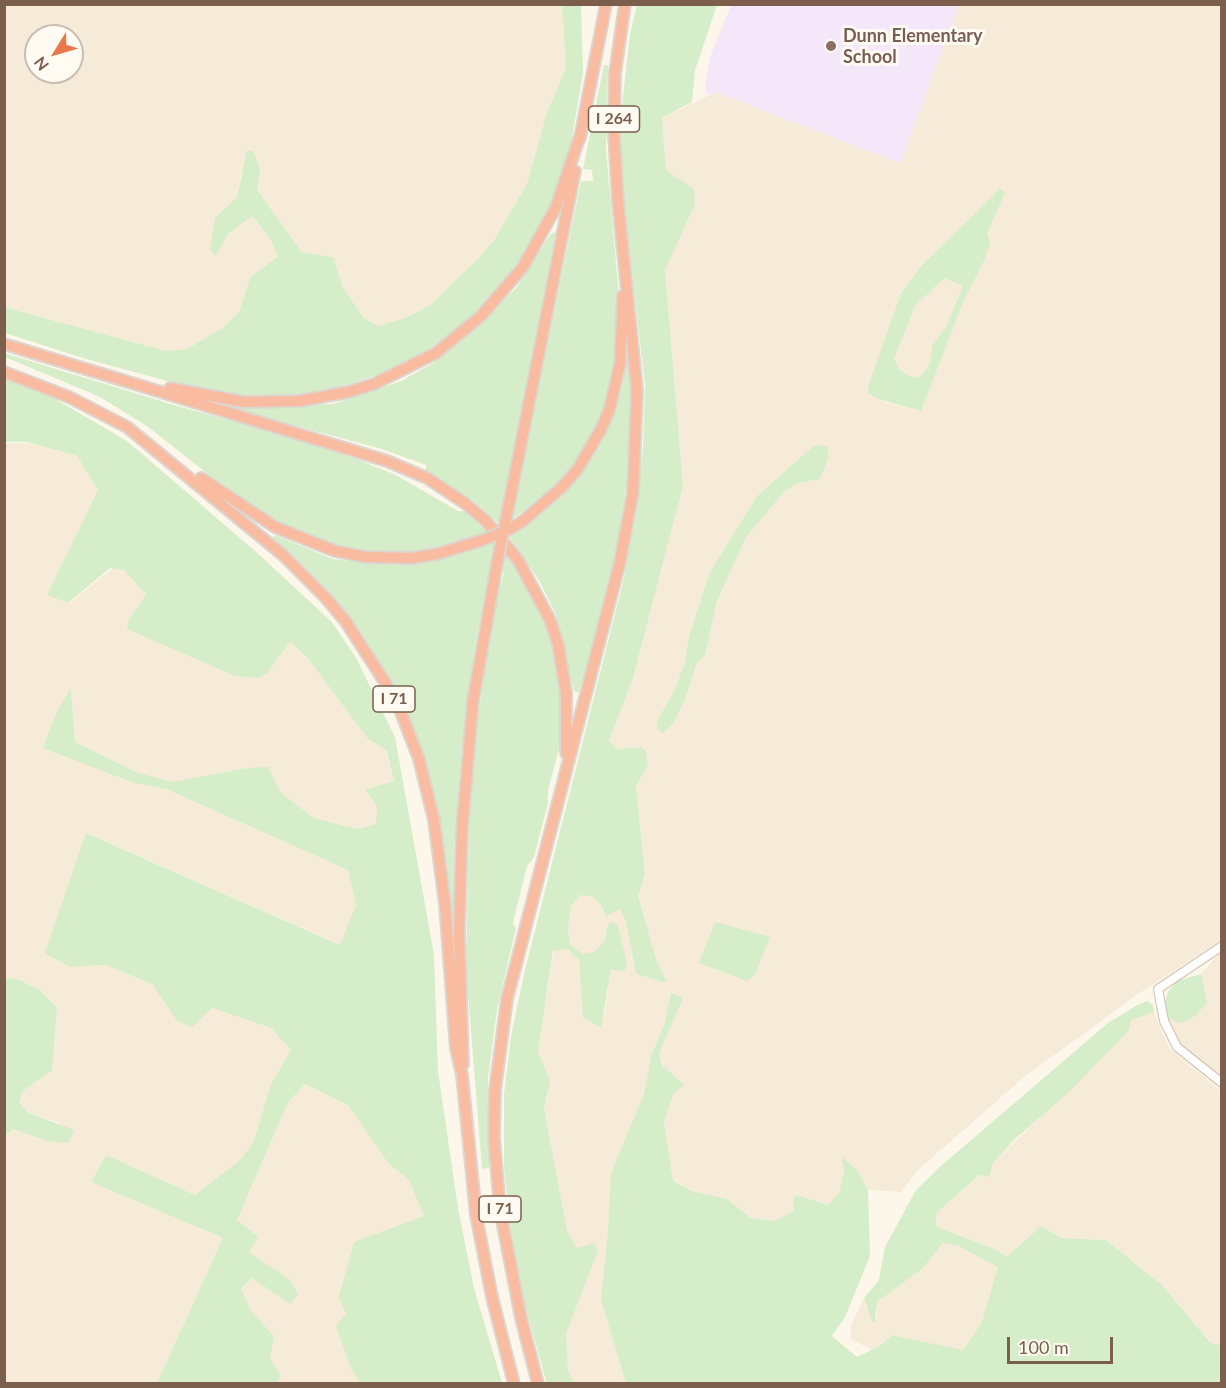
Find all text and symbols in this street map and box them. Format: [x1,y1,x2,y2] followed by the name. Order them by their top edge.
[24,24,84,84] north arrow
[843,25,983,68] place label: Dunn Elementary School
[824,39,838,53] marker: Dunn Elementary School
[30,53,52,75] text: N
[588,106,640,132] road number: I 264
[373,686,415,712] road number: I 71
[479,1196,521,1222] road number: I 71
[1010,1325,1116,1363] scale bar
[1018,1336,1069,1358] text: 100 m

